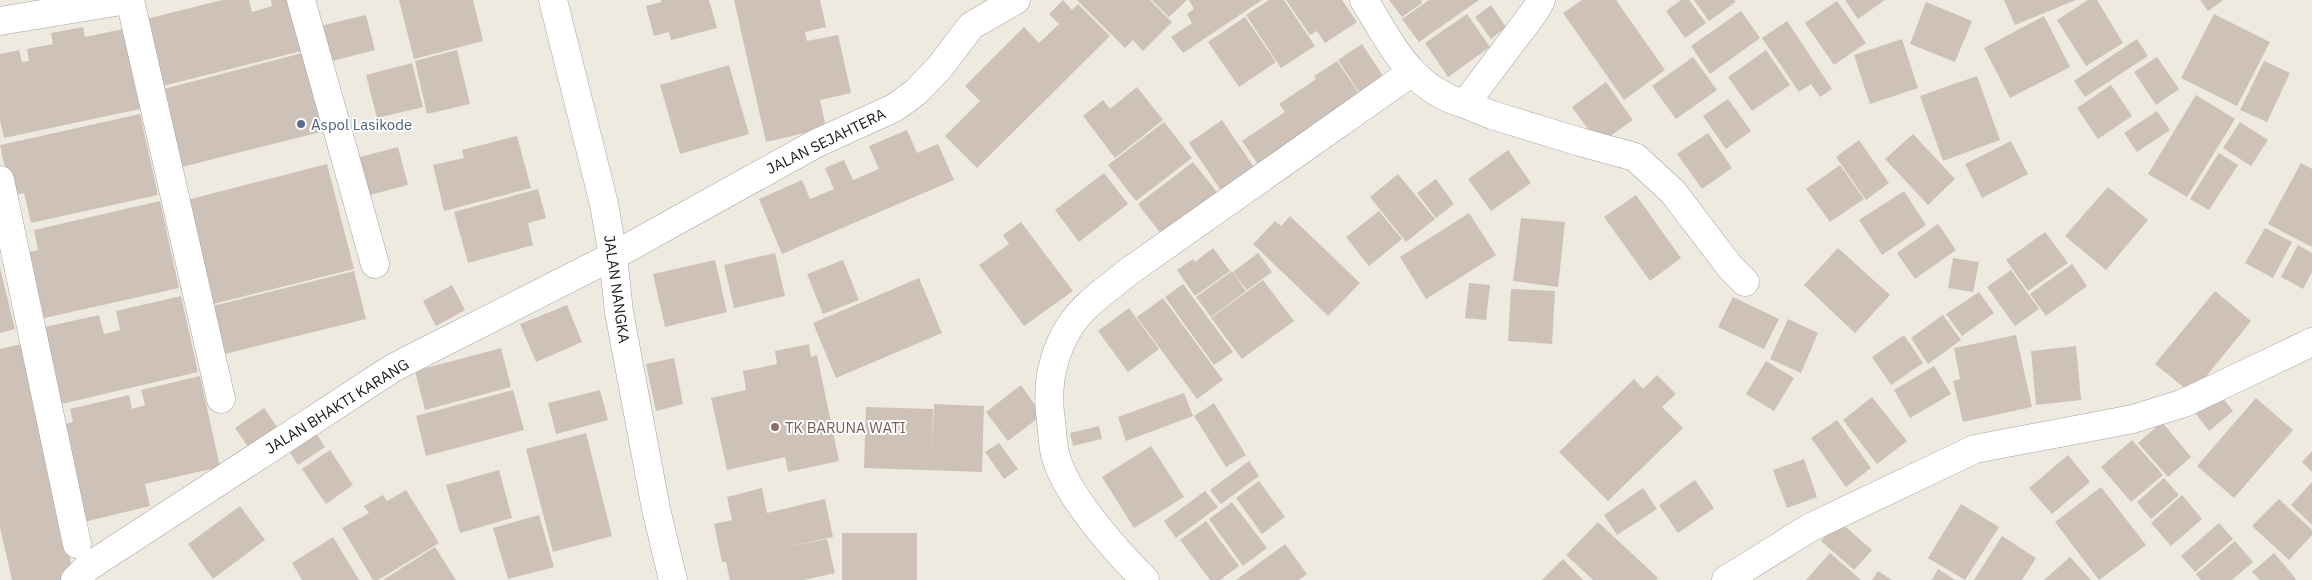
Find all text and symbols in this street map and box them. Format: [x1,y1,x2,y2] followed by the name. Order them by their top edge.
[763,104,889,178] street label: JALAN SEJAHTERA
[311,115,412,134] place label: Aspol Lasikode
[295,118,307,130] marker: Aspol Lasikode
[600,234,634,345] street label: JALAN NANGKA
[262,354,412,458] street label: JALAN BHAKTI KARANG
[785,418,906,437] place label: TK BARUNA WATI
[769,421,781,433] marker: TK BARUNA WATI

